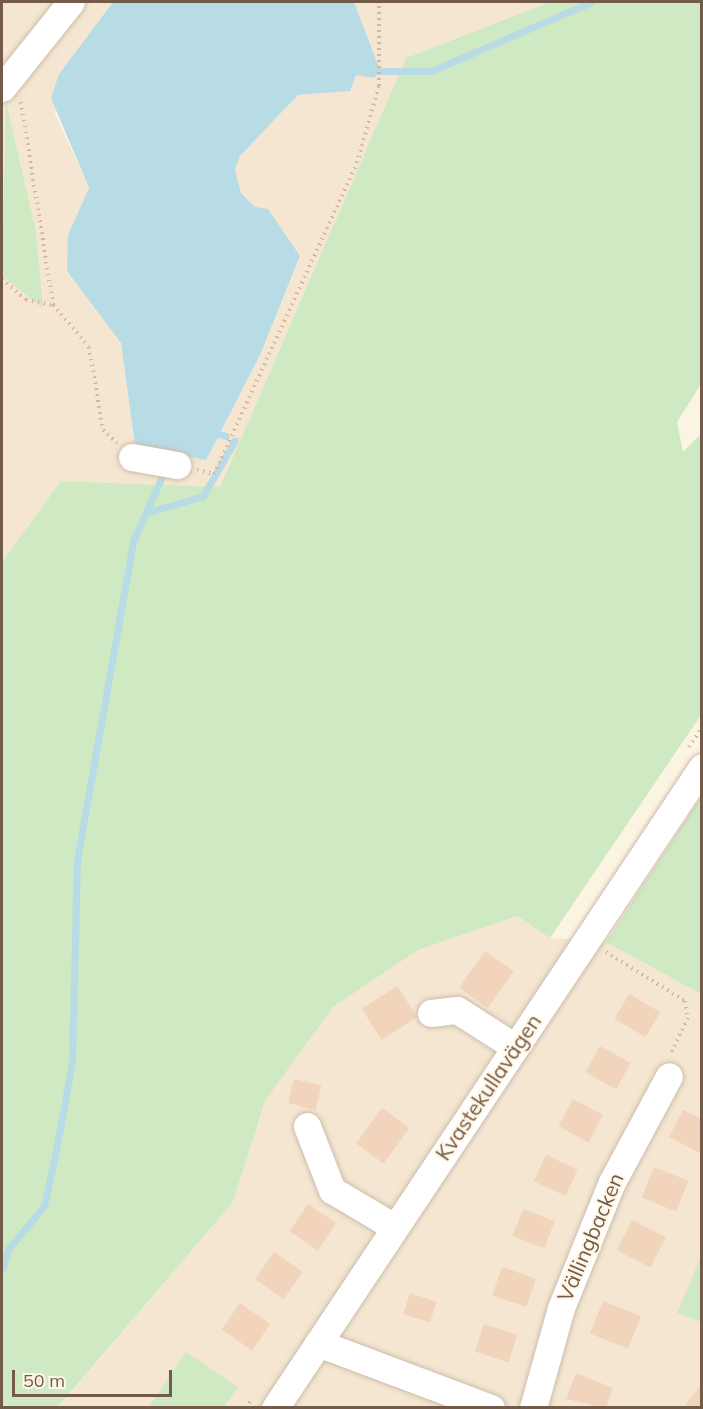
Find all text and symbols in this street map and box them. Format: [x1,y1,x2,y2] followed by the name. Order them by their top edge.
[430,1009,546,1165] street label: Kvastekullavägen
[552,1169,628,1305] street label: Vällingbacken
[15,1358,176,1396] scale bar
[23,1369,65,1392] text: 50 m

